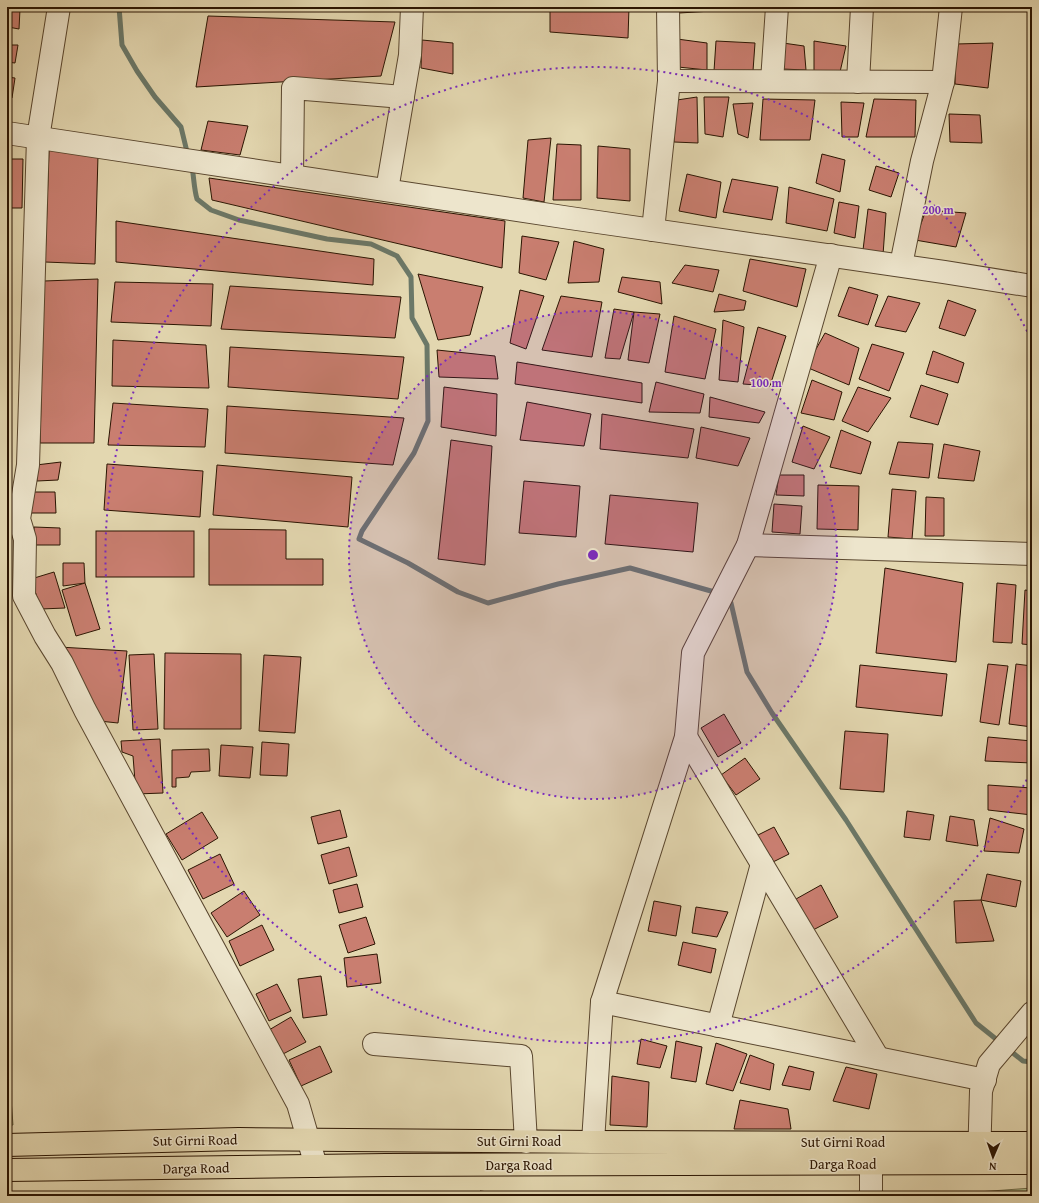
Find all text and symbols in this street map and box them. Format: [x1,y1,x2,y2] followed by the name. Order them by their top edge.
[922,201,955,218] text: 200 m
[750,374,783,391] text: 100 m
[586,548,600,562] centre of rings
[153,1129,238,1151] street label: Sut Girni Road
[477,1131,562,1151] street label: Sut Girni Road
[801,1132,886,1152] street label: Sut Girni Road
[973,1137,1013,1177] north arrow
[810,1154,877,1174] street label: Darga Road
[486,1155,553,1175] street label: Darga Road
[162,1157,230,1179] street label: Darga Road
[988,1159,997,1175] text: N

